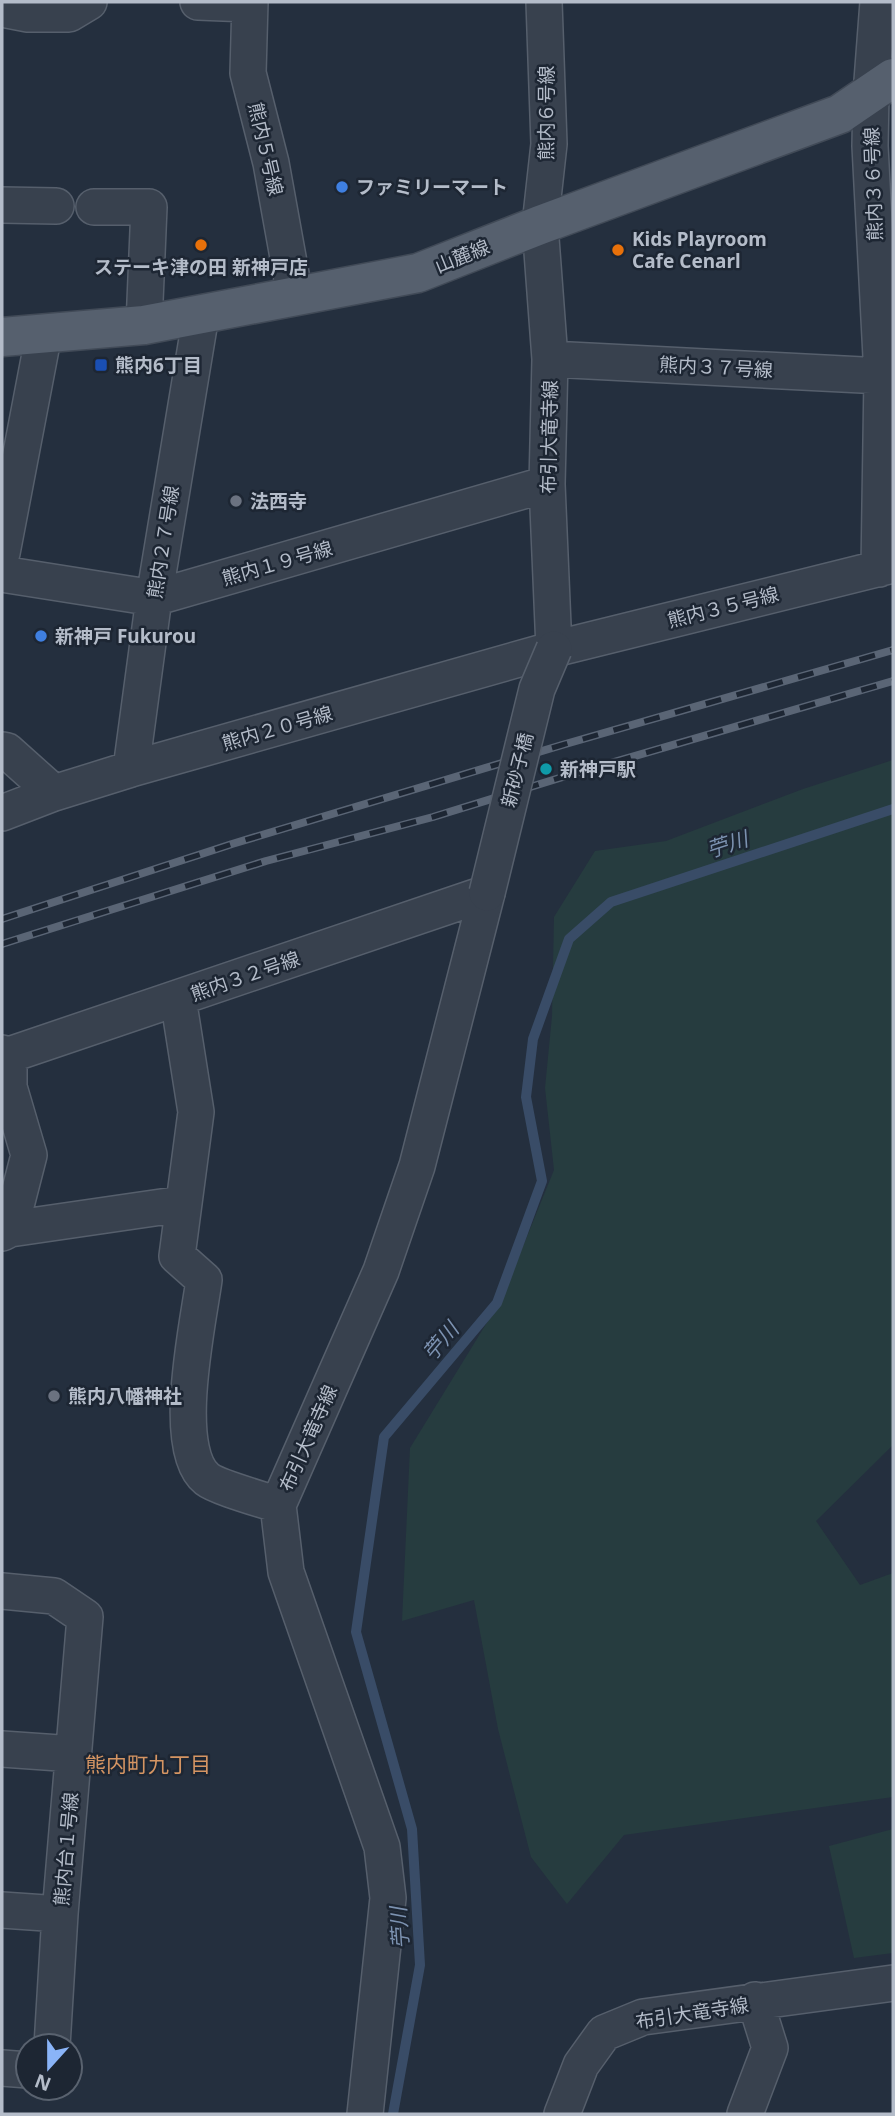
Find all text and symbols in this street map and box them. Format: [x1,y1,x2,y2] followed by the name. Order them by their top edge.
[533,65,559,161] street label: 熊内６号線
[243,100,289,198] street label: 熊内５号線
[858,127,888,241] street label: 熊内３６号線
[356,174,508,200] place label: ファミリーマート
[334,179,350,195] marker: ファミリーマート
[632,226,767,274] place label: Kids Playroom Cafe Cenarl
[431,233,493,279] street label: 山麓線
[193,237,209,253] marker: ステーキ津の田 新神戸店
[610,242,626,258] marker: Kids Playroom Cafe Cenarl
[94,254,308,280] place label: ステーキ津の田 新神戸店
[658,351,774,383] street label: 熊内３７号線
[115,352,202,378] place label: 熊内6丁目
[93,357,109,373] marker: 熊内6丁目
[535,380,563,494] street label: 布引大竜寺線
[141,484,185,600] street label: 熊内２７号線
[250,488,307,514] place label: 法西寺
[228,493,244,509] marker: 法西寺
[219,535,335,591] street label: 熊内１９号線
[665,581,781,633] street label: 熊内３５号線
[55,623,196,649] place label: 新神戸 Fukurou
[33,628,49,644] marker: 新神戸 Fukurou
[219,700,335,756] street label: 熊内２０号線
[495,730,539,810] street label: 新砂子橋
[560,756,636,782] place label: 新神戸駅
[538,761,554,777] marker: 新神戸駅
[703,824,753,864] water label: 苧川
[187,945,303,1007] street label: 熊内３２号線
[416,1314,466,1366] water label: 苧川
[273,1381,343,1495] street label: 布引大竜寺線
[68,1383,182,1409] place label: 熊内八幡神社
[46,1388,62,1404] marker: 熊内八幡神社
[85,1750,211,1778] district label: 熊内町九丁目
[48,1791,84,1907] street label: 熊内台１号線
[383,1904,414,1950] water label: 苧川
[634,1991,750,2035] street label: 布引大竜寺線
[14,2032,84,2102] north arrow
[31,2068,55,2098] text: N

